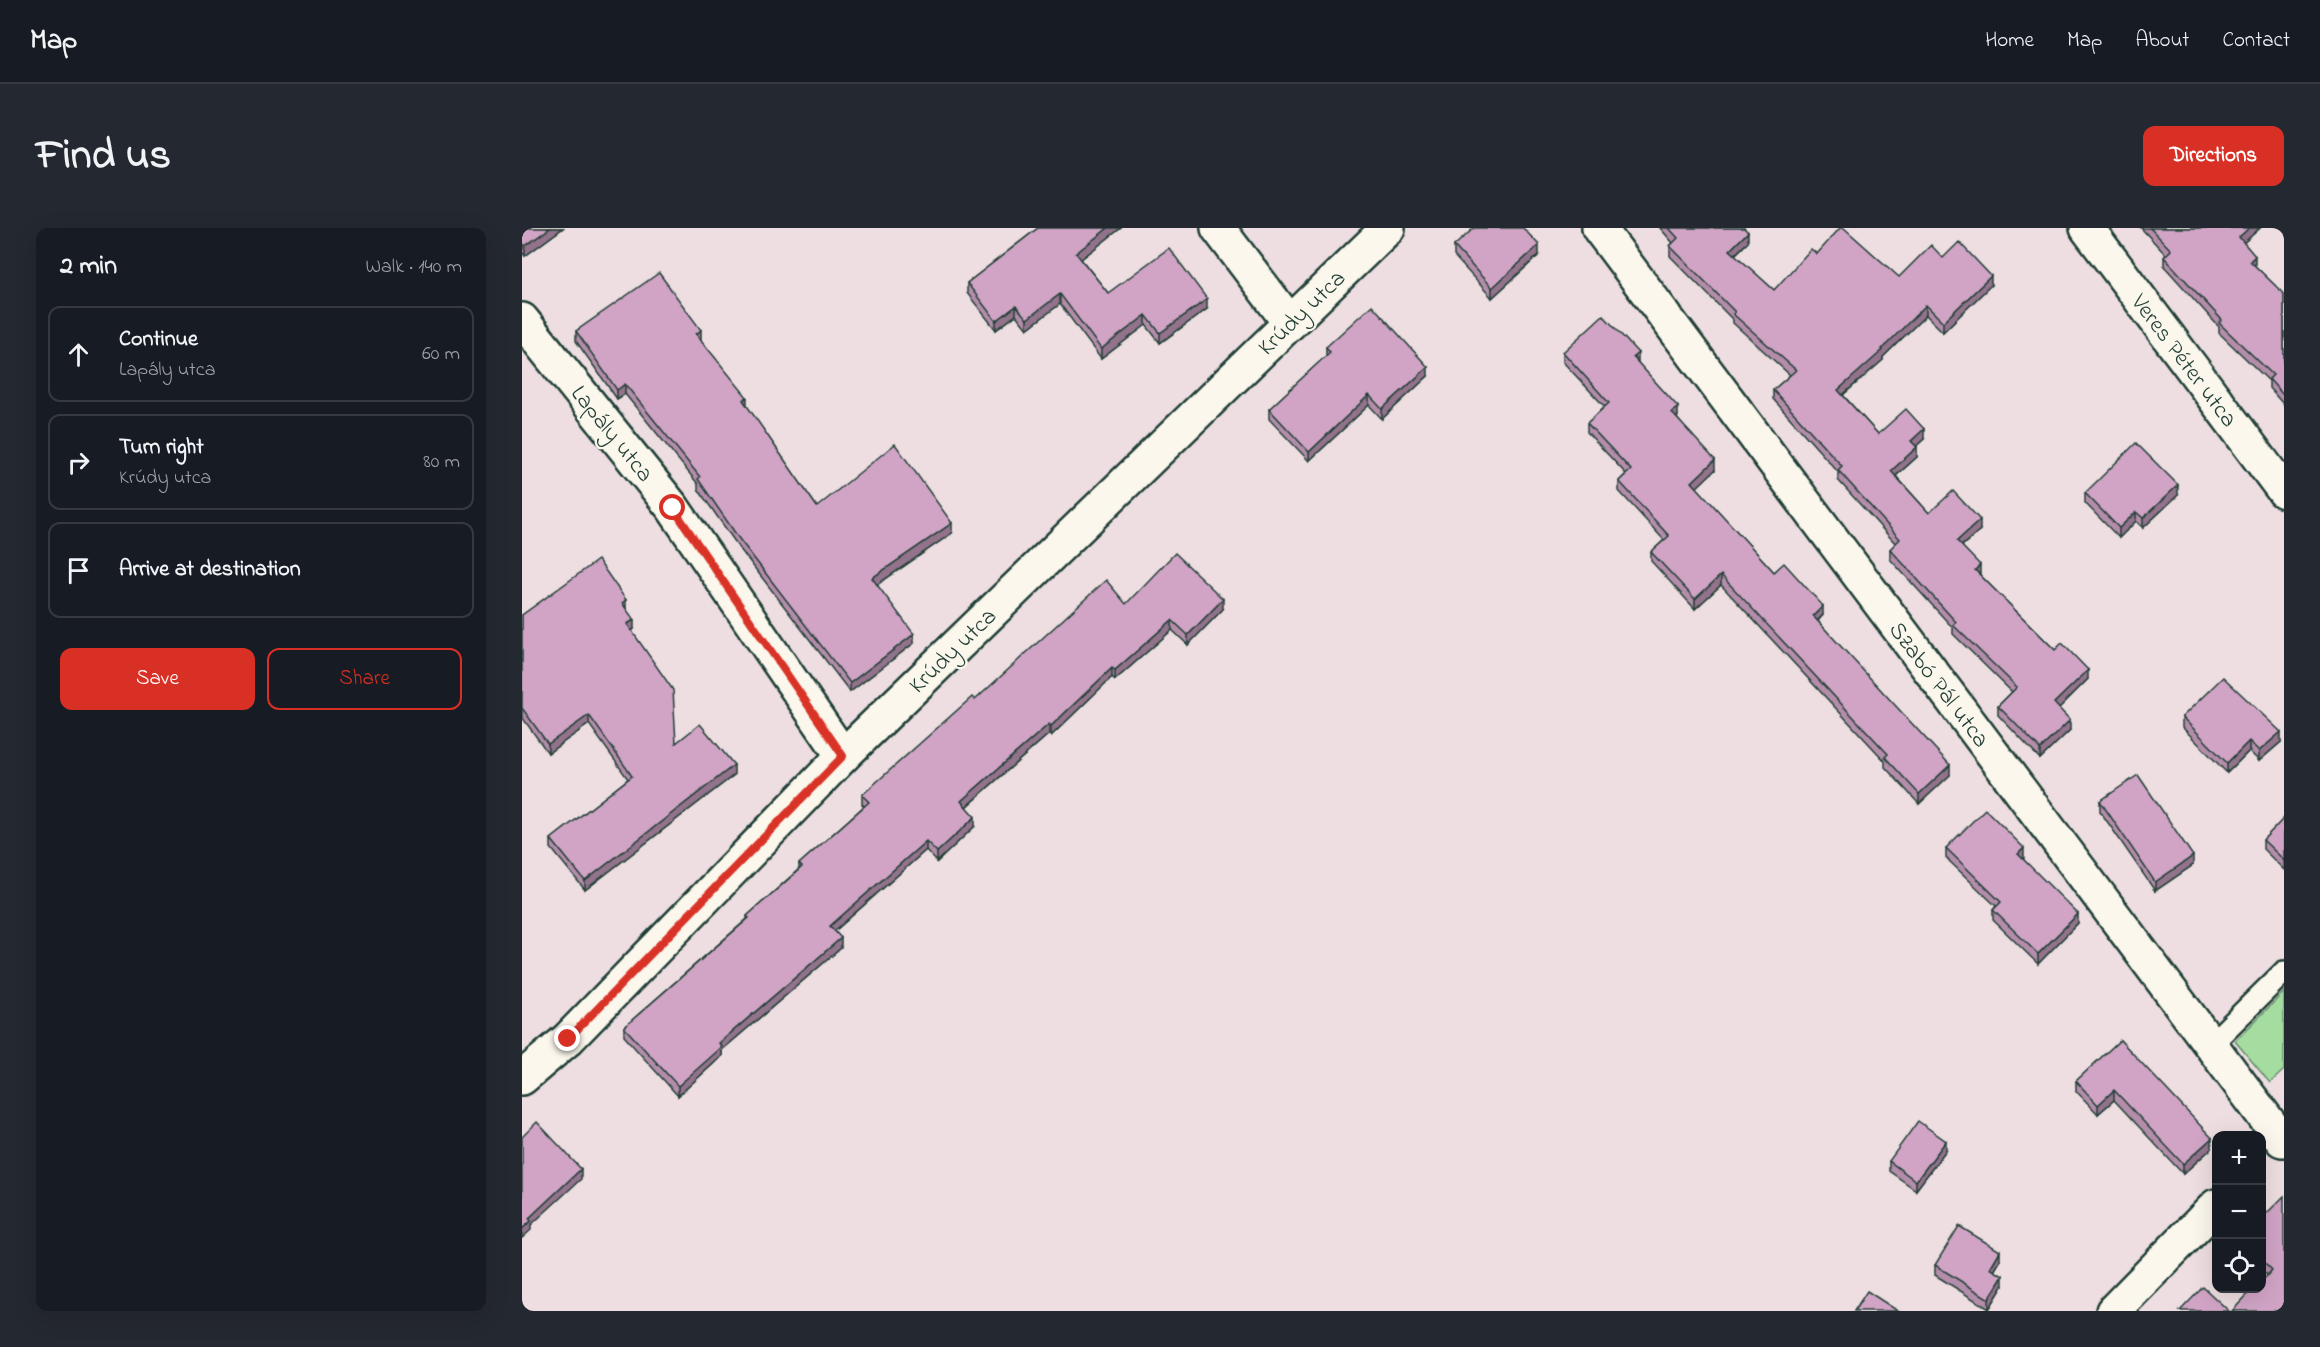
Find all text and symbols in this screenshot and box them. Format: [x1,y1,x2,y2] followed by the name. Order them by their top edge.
[30,21,77,62] text: Map
[1985,26,2034,56] text: Home
[2067,26,2102,56] text: Map
[2135,26,2189,56] text: About
[2222,26,2290,56] text: Contact
[36,126,171,187] text: Find us
[2143,126,2284,186] button: Directions
[60,248,117,286] text: 2 min
[366,253,462,282] text: Walk · 140 m
[1251,263,1355,366] street label: Krúdy utca
[2121,287,2245,436] street label: Veres Péter utca
[119,324,198,356] text: Continue
[62,338,95,371] icon: ahead
[422,340,460,369] text: 60 m
[119,356,215,385] text: Lapály utca
[560,379,661,491] street label: Lapály utca
[119,432,204,464] text: Turn right
[62,446,95,479] icon: right
[423,448,460,477] text: 80 m
[119,464,211,493] text: Krúdy utca
[659,494,685,520] route start
[62,554,95,587] icon: arrive
[119,554,301,586] text: Arrive at destination
[902,601,1006,704] street label: Krúdy utca
[1879,615,1997,756] street label: Szabó Pál utca
[60,648,255,710] button: Save
[267,648,462,710] button: Share
[554,1025,580,1051] route end
[2212,1131,2266,1293] map controls
[2212,1131,2266,1185] button: +
[2212,1185,2266,1239] button: −
[2212,1239,2266,1293] button: locate

